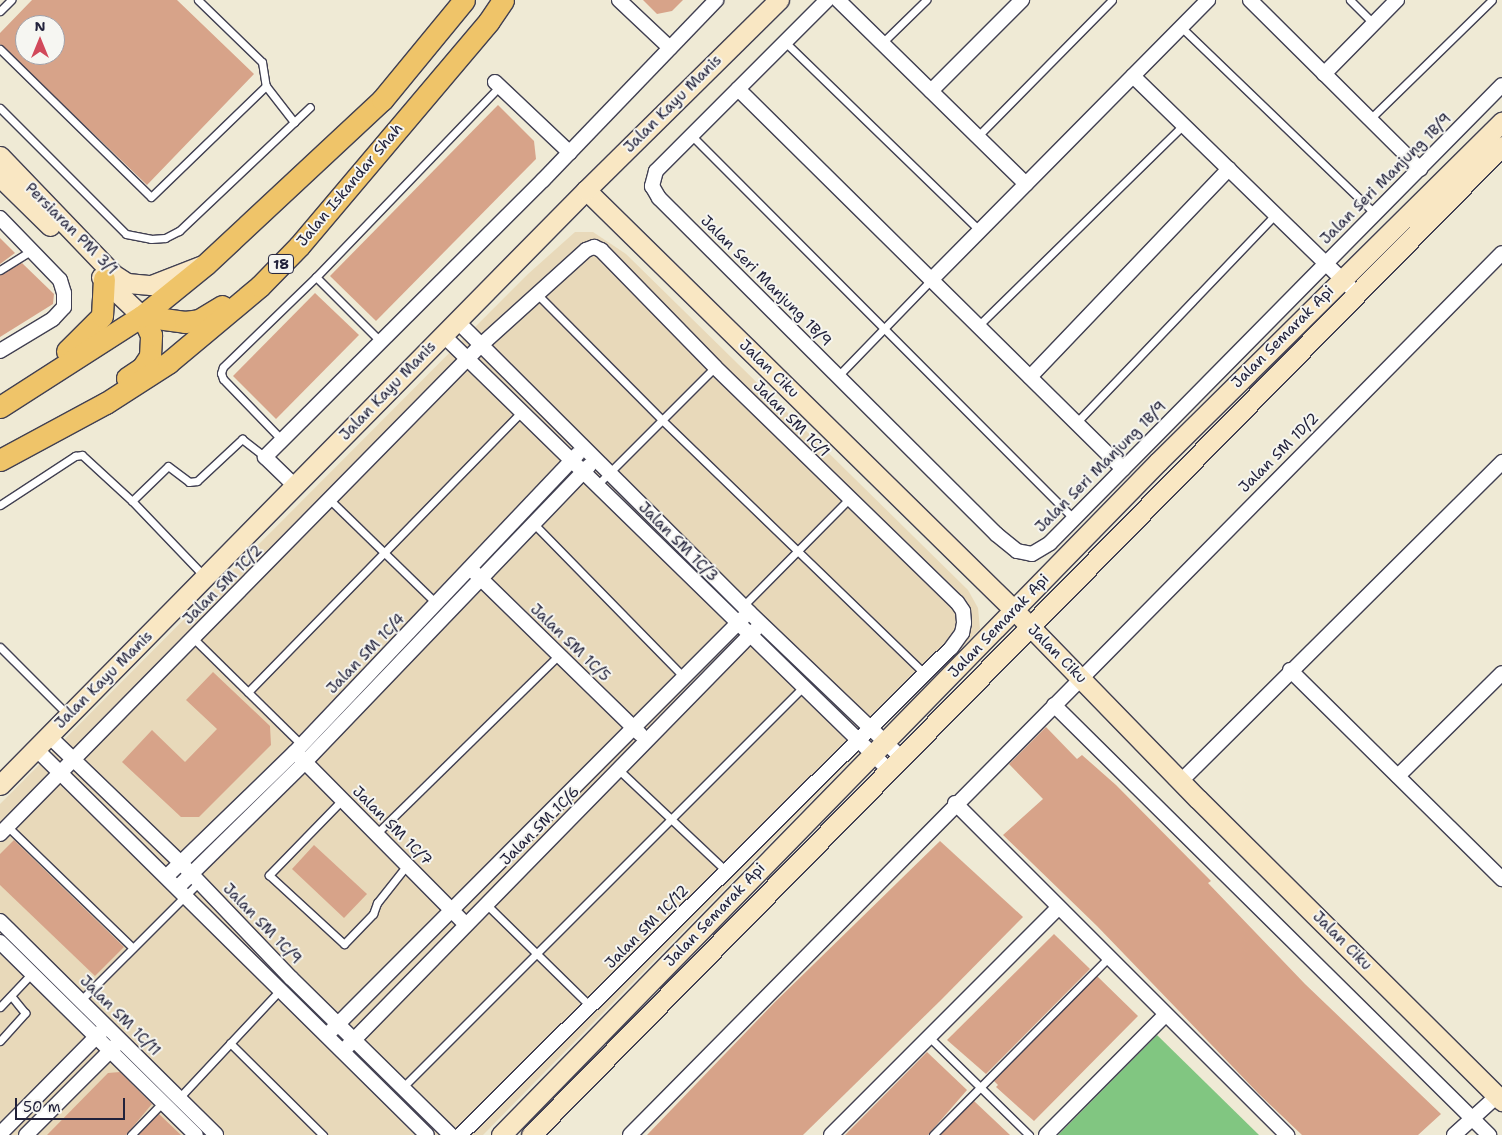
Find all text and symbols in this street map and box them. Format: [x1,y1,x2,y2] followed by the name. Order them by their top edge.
[15,15,65,65] north arrow
[34,17,46,35] text: N
[620,51,726,157] street label: Jalan Kayu Manis
[1317,110,1455,248] street label: Jalan Seri Manjung 1B/9
[293,120,407,250] street label: Jalan Iskandar Shah
[21,179,121,279] street label: Persiaran PM 3/1
[697,212,835,350] street label: Jalan Seri Manjung 1B/9
[267,252,295,276] road number: 18
[1228,282,1338,392] street label: Jalan Semarak Api
[735,336,803,402] street label: Jalan Ciku
[336,338,440,444] street label: Jalan Kayu Manis
[749,377,833,461] street label: Jalan SM 1C/1
[1032,398,1170,536] street label: Jalan Seri Manjung 1B/9
[1235,409,1323,497] street label: Jalan SM 1D/2
[635,499,721,585] street label: Jalan SM 1C/3
[180,542,266,628] street label: Jalan SM 1C/2
[945,570,1053,682] street label: Jalan Semarak Api
[526,600,614,686] street label: Jalan SM 1C/5
[323,610,409,698] street label: Jalan SM 1C/4
[1024,621,1090,687] street label: Jalan Ciku
[51,627,157,733] street label: Jalan Kayu Manis
[348,782,436,870] street label: Jalan SM 1C/7
[497,783,583,869] street label: Jalan SM 1C/6
[661,859,769,971] street label: Jalan Semarak Api
[219,880,305,968] street label: Jalan SM 1C/9
[602,882,692,972] street label: Jalan SM 1C/12
[1309,908,1375,974] street label: Jalan Ciku
[76,972,164,1060] street label: Jalan SM 1C/11
[18,1088,128,1120] scale bar
[23,1097,61,1117] text: 50 m

